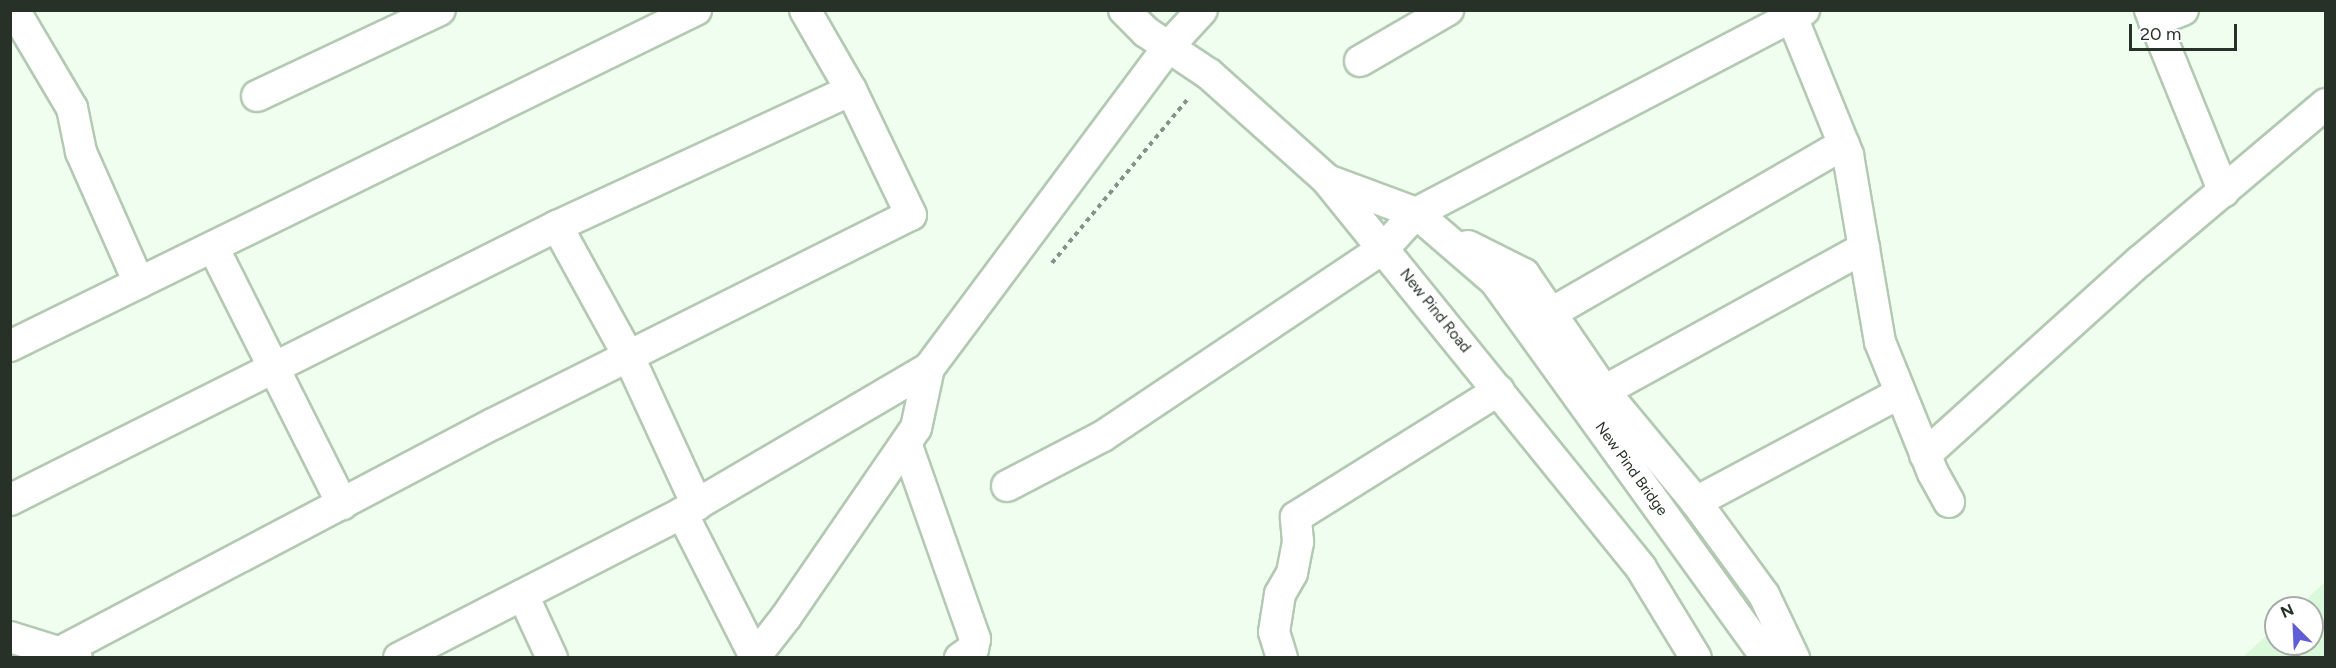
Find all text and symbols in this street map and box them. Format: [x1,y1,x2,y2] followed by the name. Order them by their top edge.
[2132,12,2240,50] scale bar
[2140,23,2181,45] text: 20 m
[1396,265,1474,357] street label: New Pind Road
[1591,419,1671,519] street label: New Pind Bridge
[2264,596,2324,656] north arrow
[2278,600,2297,622] text: N

